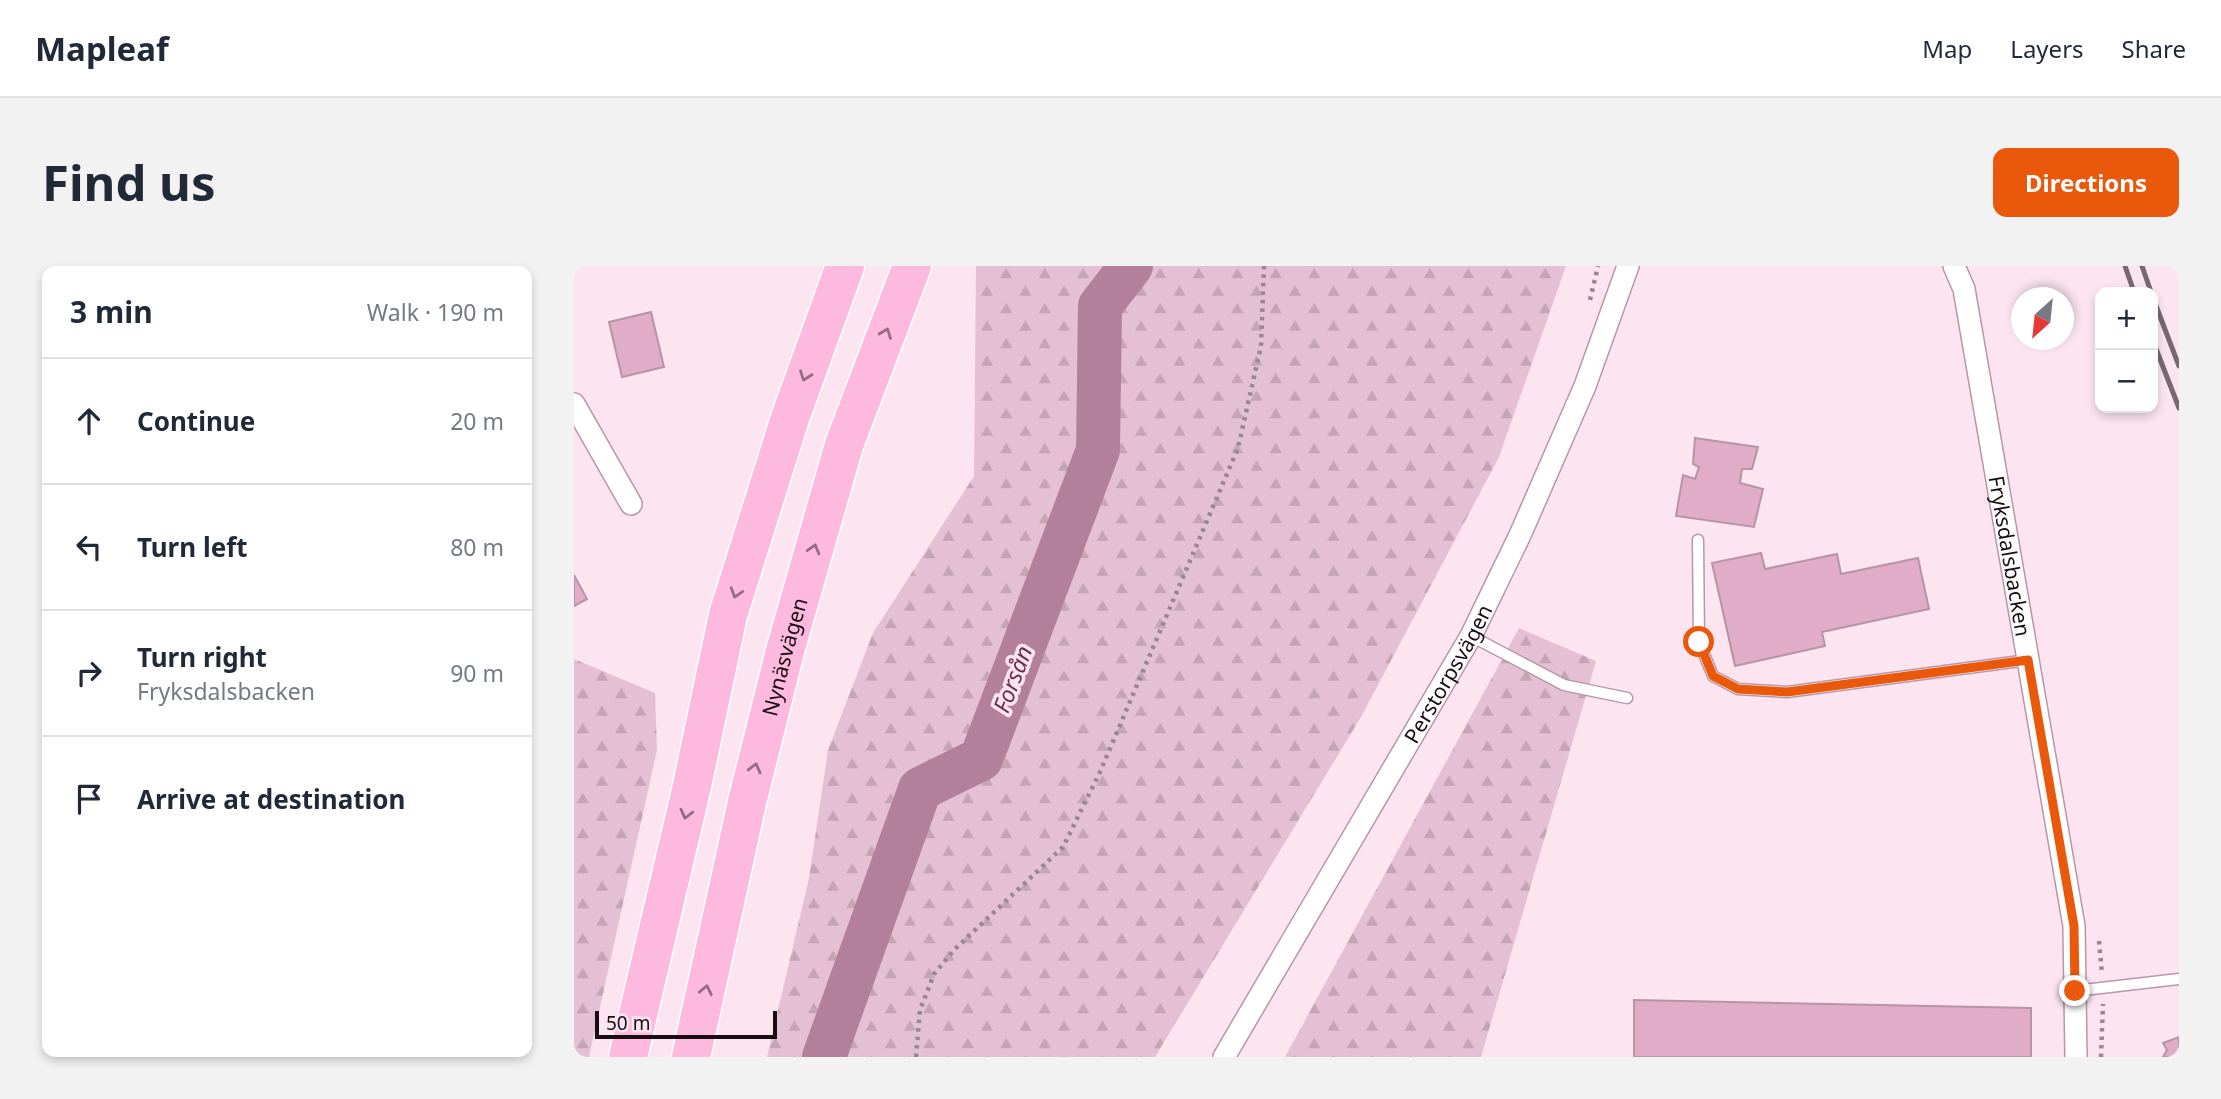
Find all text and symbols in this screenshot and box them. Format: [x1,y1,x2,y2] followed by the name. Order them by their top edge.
[35,26,169,71] text: Mapleaf
[1922,32,1972,65] text: Map
[2010,32,2084,65] text: Layers
[2122,32,2186,65] text: Share
[1993,148,2179,217] button: Directions
[42,149,216,215] text: Find us
[2011,287,2074,350] north arrow
[2095,287,2158,413] map controls
[2095,287,2158,350] button: +
[70,291,153,332] text: 3 min
[367,296,504,328] text: Walk · 190 m
[878,328,892,340] one-way arrow
[2095,350,2158,413] button: −
[799,370,813,382] one-way arrow
[70,402,108,440] icon: ahead
[137,403,255,439] text: Continue
[450,405,504,437] text: 20 m
[1982,473,2038,638] street label: Fryksdalsbacken
[70,528,108,566] icon: left
[137,529,248,565] text: Turn left
[450,531,504,563] text: 80 m
[806,543,820,555] one-way arrow
[729,586,744,598] one-way arrow
[755,594,814,719] street label: Nynäsvägen
[1397,600,1498,748] street label: Perstorpsvägen
[1683,626,1714,657] route start
[137,639,267,675] text: Turn right
[985,641,1039,717] water label: Forsån
[70,654,108,692] icon: right
[450,657,504,689] text: 90 m
[137,675,315,707] text: Fryksdalsbacken
[747,762,761,774] one-way arrow
[70,780,108,818] icon: arrive
[137,781,406,817] text: Arrive at destination
[679,808,694,820] one-way arrow
[2059,975,2090,1006] route end
[697,984,712,996] one-way arrow
[595,1008,777,1040] scale bar
[606,1010,650,1036] text: 50 m

